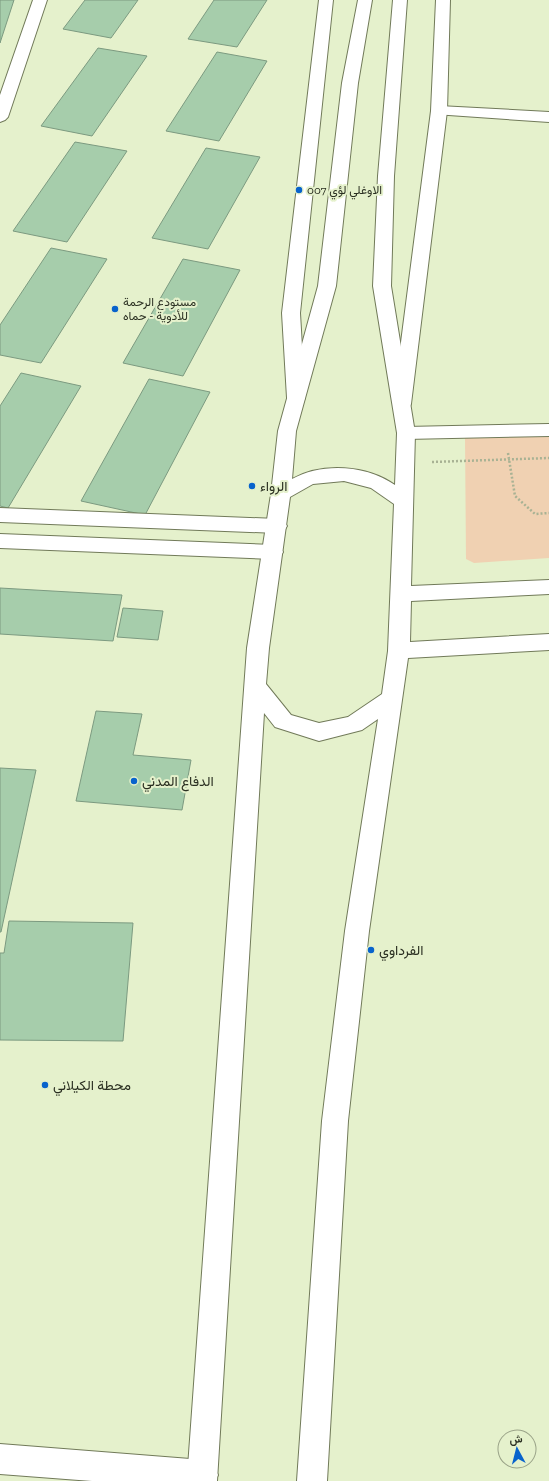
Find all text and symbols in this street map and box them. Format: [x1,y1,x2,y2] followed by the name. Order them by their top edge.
[307,183,382,200] place label: الاوغلي لؤي 007
[294,185,304,195] marker: الاوغلي لؤي 007
[123,295,196,324] place label: مستودع الرحمة للأدوية - حماه
[110,304,120,314] marker: مستودع الرحمة للأدوية - حماه
[260,478,288,495] place label: الرواء
[247,481,257,491] marker: الرواء
[142,773,214,793] place label: الدفاع المدني
[129,776,139,786] marker: الدفاع المدني
[379,942,424,962] place label: الفرداوي
[366,945,376,955] marker: الفرداوي
[53,1077,131,1097] place label: محطة الكيلاني
[40,1080,50,1090] marker: محطة الكيلاني
[497,1429,537,1469] north arrow
[508,1432,523,1447] text: ش

